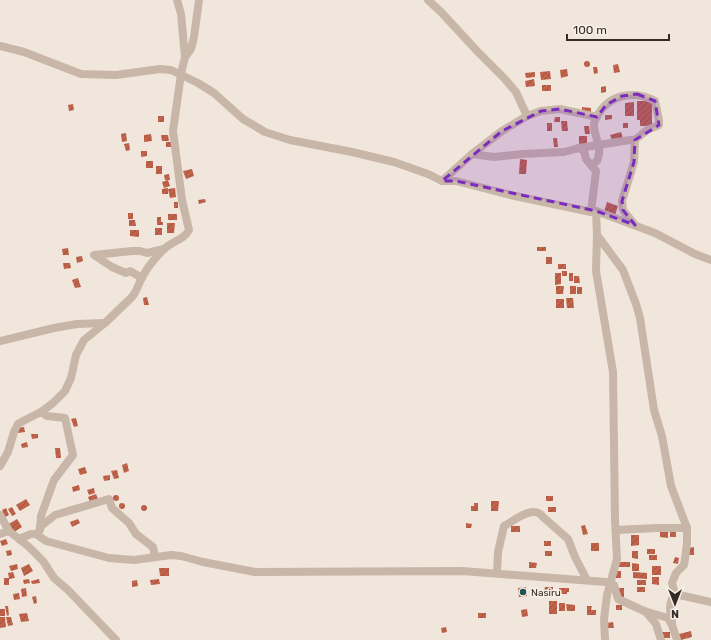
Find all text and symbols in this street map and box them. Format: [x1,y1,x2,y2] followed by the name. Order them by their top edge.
[567,16,669,42] scale bar
[573,23,607,37] text: 100 m
[655,584,695,624] north arrow
[518,587,528,597] marker: Nasiru
[531,587,561,599] place label: Nasiru
[671,607,679,620] text: N

